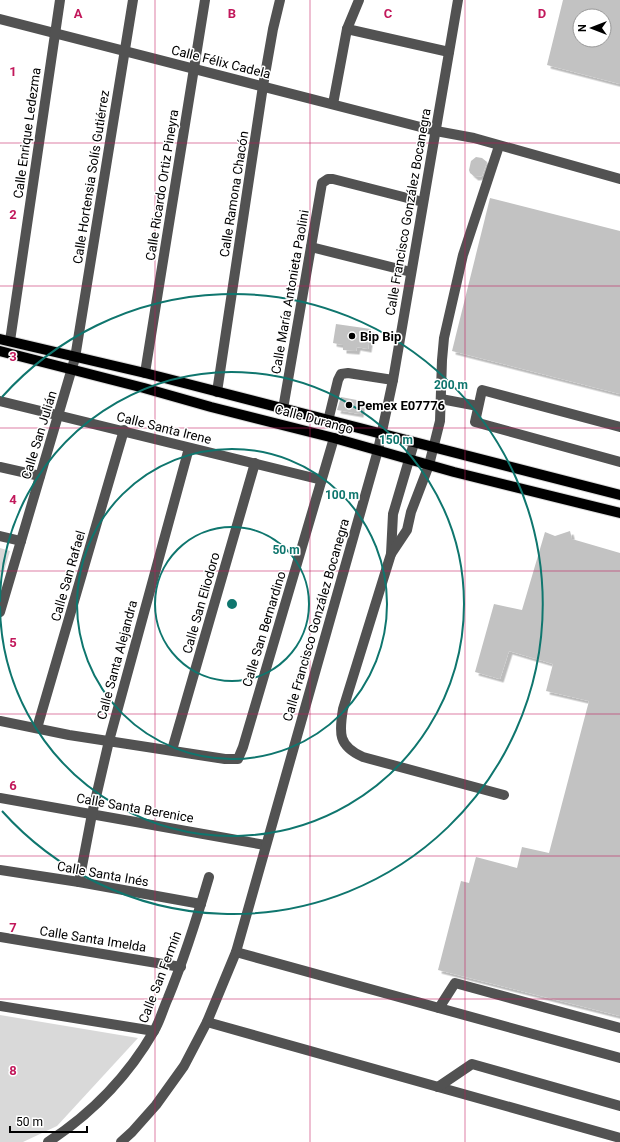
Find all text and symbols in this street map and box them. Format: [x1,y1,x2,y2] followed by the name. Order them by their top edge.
[74,6,83,21] text: A
[228,6,236,21] text: B
[384,6,393,21] text: C
[538,6,546,21] text: D
[572,8,612,48] north arrow
[576,24,589,32] text: N
[170,42,272,82] street label: Calle Félix Cadela
[9,64,17,79] text: 1
[10,67,44,199] street label: Calle Enrique Ledezma
[70,89,112,265] street label: Calle Hortensia Solís Gutiérrez
[382,107,434,317] street label: Calle Francisco González Bocanegra
[143,108,181,262] street label: Calle Ricardo Ortiz Pineyra
[217,130,251,258] street label: Calle Ramona Chacón
[9,207,17,222] text: 2
[268,209,312,375] street label: Calle María Antonieta Paolini
[360,329,401,344] place label: Bip Bip
[347,331,357,341] marker: Bip Bip
[9,349,17,364] text: 3
[434,378,468,392] text: 200 m
[18,389,60,481] street label: Calle San Julián
[357,398,446,413] place label: Pemex E07776
[344,400,354,410] marker: Pemex E07776
[273,401,355,437] street label: Calle Durango
[115,409,213,447] street label: Calle Santa Irene
[379,433,413,447] text: 150 m
[325,488,359,502] text: 100 m
[9,492,17,507] text: 4
[280,517,352,723] street label: Calle Francisco González Bocanegra
[48,529,88,623] street label: Calle San Rafael
[272,543,300,557] text: 50 m
[179,551,223,655] street label: Calle San Eliodoro
[239,569,289,689] street label: Calle San Bernardino
[225,597,239,611] centre of rings
[94,599,140,721] street label: Calle Santa Alejandra
[9,635,17,650] text: 5
[9,778,17,793] text: 6
[75,790,195,826] street label: Calle Santa Berenice
[56,859,150,889] street label: Calle Santa Inés
[9,920,17,935] text: 7
[39,923,147,955] street label: Calle Santa Imelda
[136,929,184,1025] street label: Calle San Fermín
[9,1063,17,1078] text: 8
[10,1108,87,1134] scale bar
[16,1115,43,1129] text: 50 m

